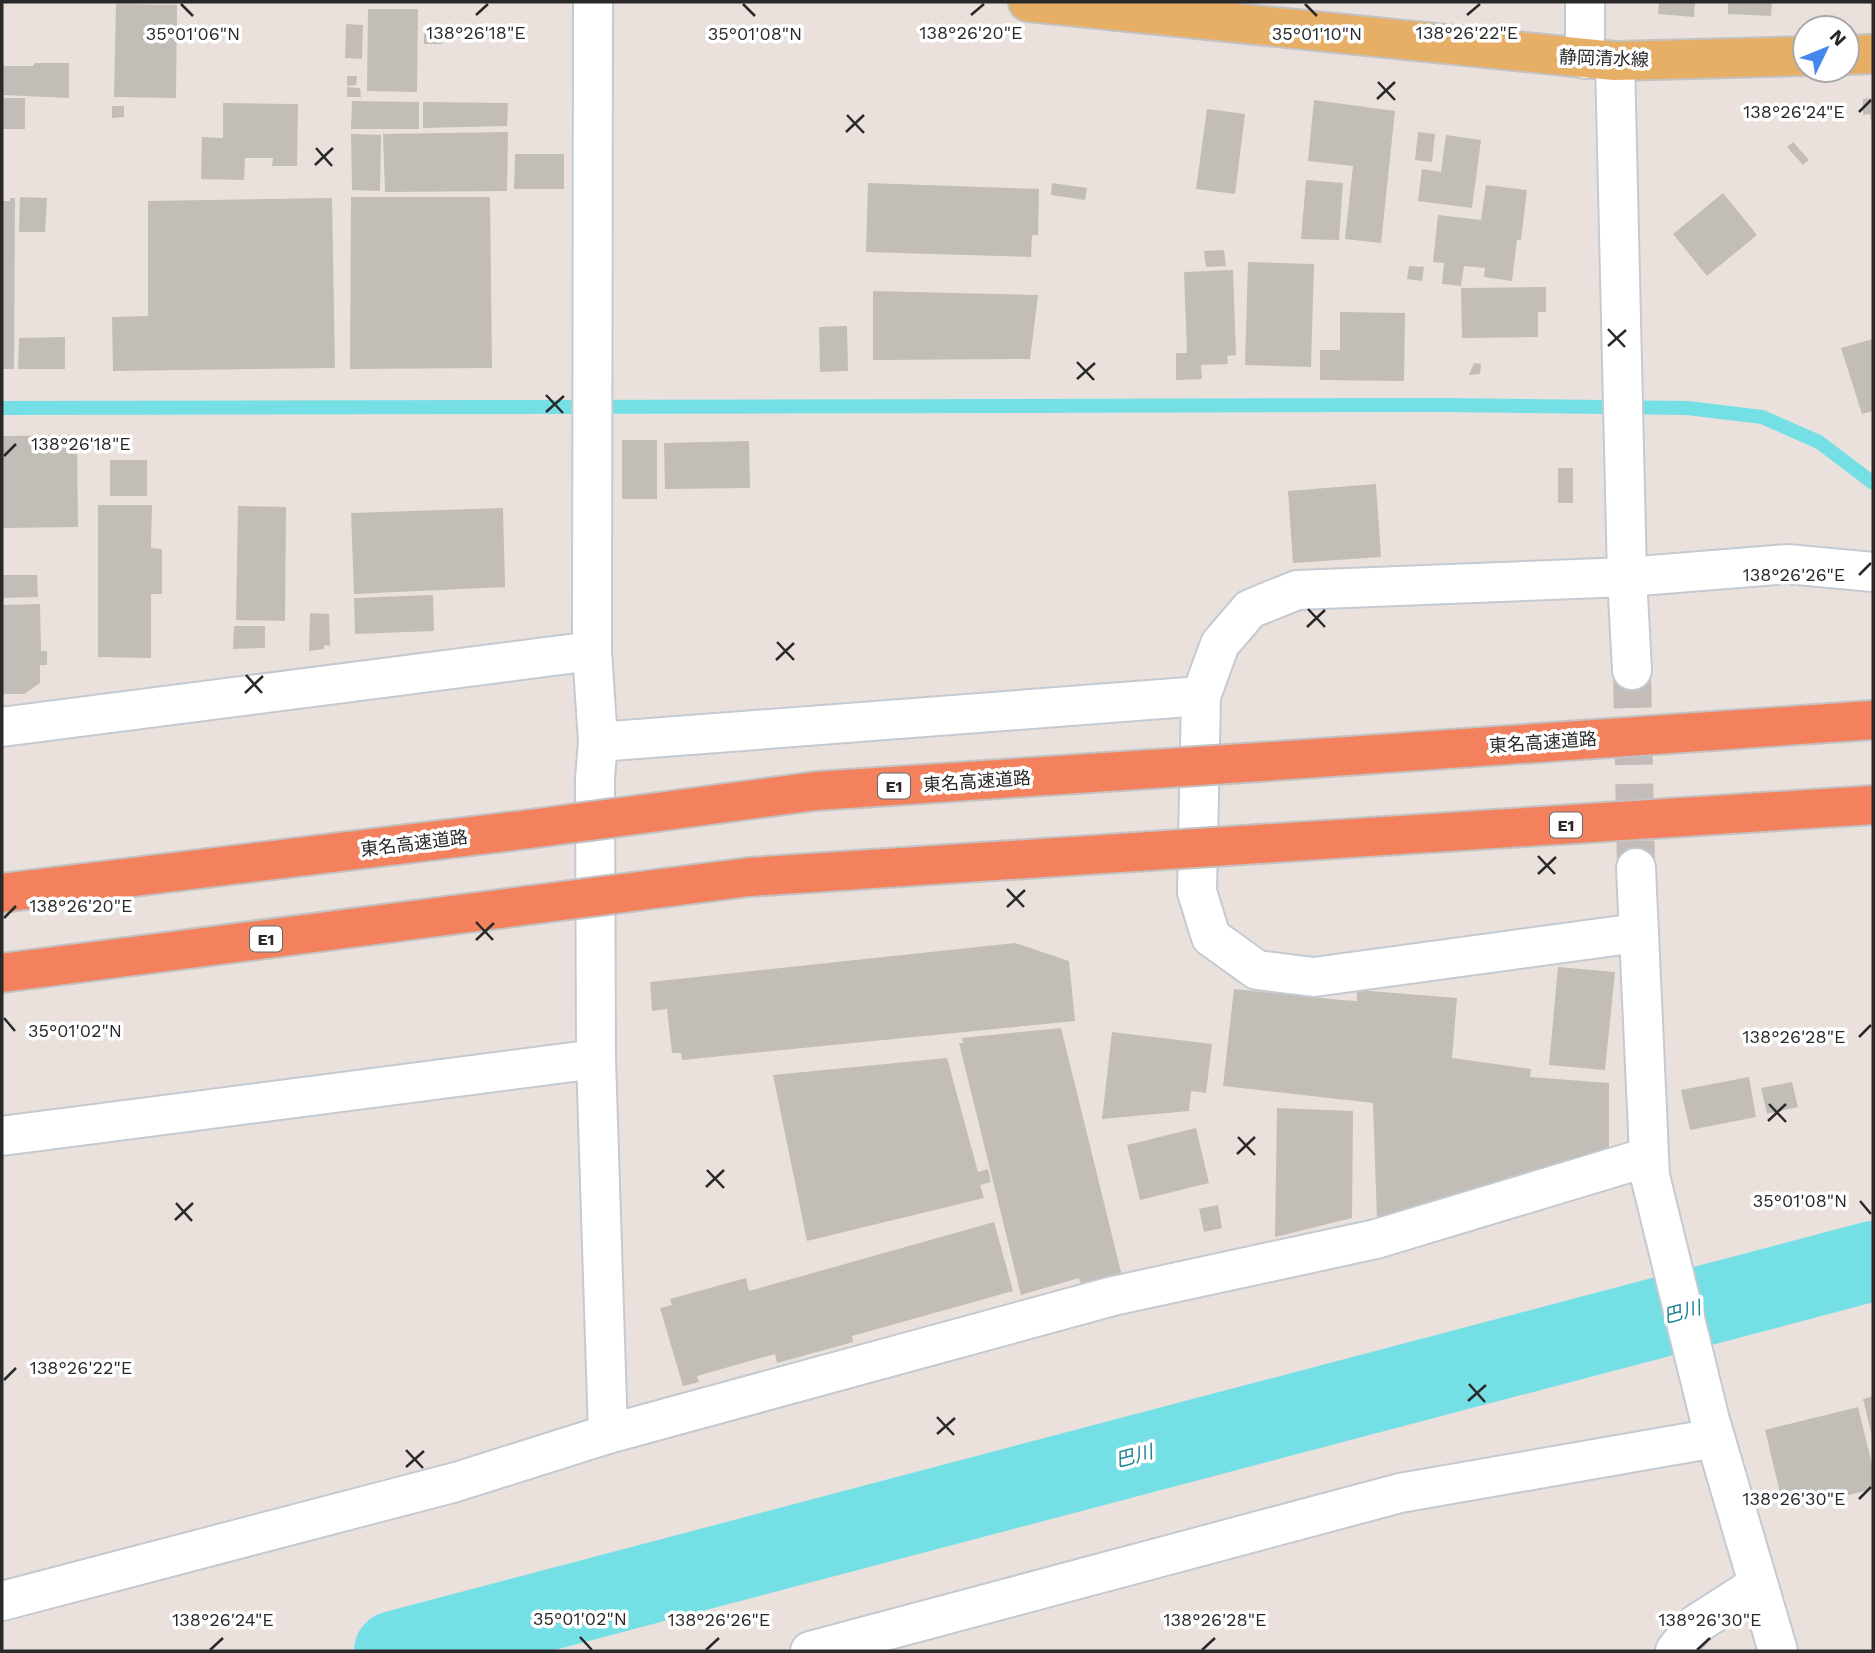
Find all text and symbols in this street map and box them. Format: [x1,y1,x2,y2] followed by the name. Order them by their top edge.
[1791,14,1861,84] north arrow
[426,22,526,43] text: 138°26'18"E
[920,22,1022,43] text: 138°26'20"E
[1416,22,1518,43] text: 138°26'22"E
[146,23,240,44] text: 35°01'06"N
[708,23,802,44] text: 35°01'08"N
[1272,23,1362,44] text: 35°01'10"N
[1825,25,1851,51] text: N
[1559,46,1649,70] street label: 静岡清水線
[1743,101,1845,122] text: 138°26'24"E
[31,433,131,454] text: 138°26'18"E
[1743,564,1845,585] text: 138°26'26"E
[1488,728,1598,756] street label: 東名高速道路
[922,767,1032,795] street label: 東名高速道路
[878,774,910,799] road number: E1
[1550,812,1582,838] road number: E1
[359,826,469,860] street label: 東名高速道路
[30,895,132,916] text: 138°26'20"E
[250,926,282,951] road number: E1
[28,1020,122,1041] text: 35°01'02"N
[1743,1026,1845,1047] text: 138°26'28"E
[1753,1190,1847,1211] text: 35°01'08"N
[1661,1295,1705,1328] water label: 巴川
[30,1357,132,1378] text: 138°26'22"E
[1113,1439,1157,1472] water label: 巴川
[1743,1488,1845,1509] text: 138°26'30"E
[533,1608,627,1629] text: 35°01'02"N
[172,1609,274,1630] text: 138°26'24"E
[668,1609,770,1630] text: 138°26'26"E
[1164,1609,1266,1630] text: 138°26'28"E
[1659,1609,1761,1630] text: 138°26'30"E

